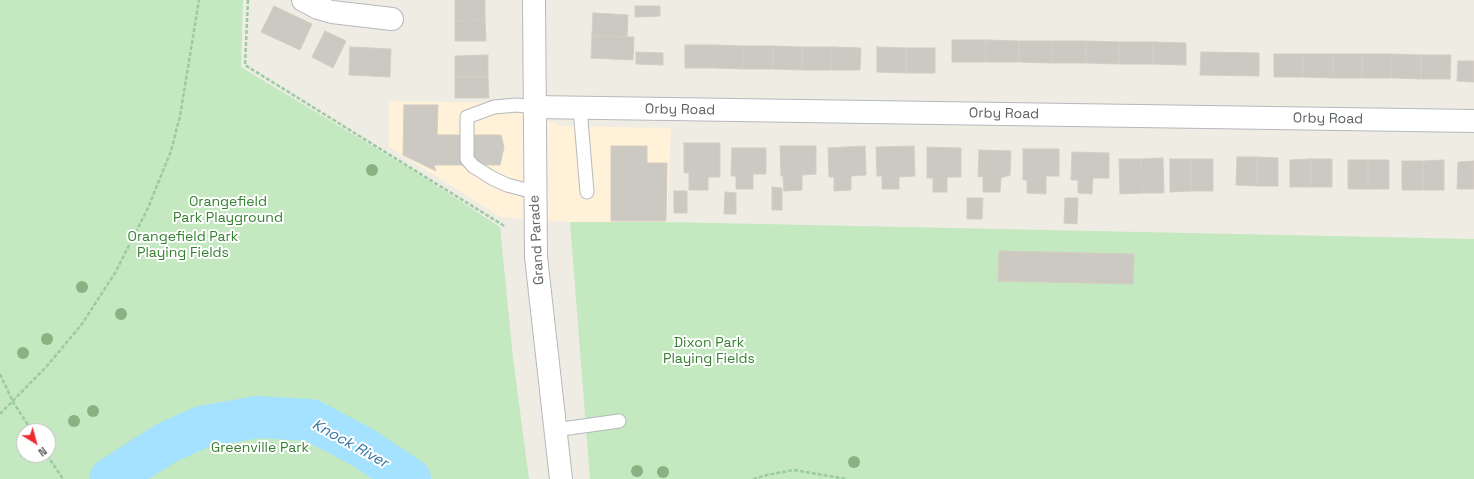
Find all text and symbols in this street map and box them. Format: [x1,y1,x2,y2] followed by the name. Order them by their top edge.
[645,101,715,119] street label: Orby Road
[969,105,1039,123] street label: Orby Road
[1293,110,1363,128] street label: Orby Road
[173,194,283,226] park label: Orangefield Park Playground
[526,195,548,285] street label: Grand Parade
[128,229,238,262] park label: Orangefield Park Playing Fields
[663,335,755,368] park label: Dixon Park Playing Fields
[309,416,391,472] water label: Knock River
[16,423,56,463] north arrow
[211,440,309,456] park label: Greenville Park
[35,444,50,460] text: N

